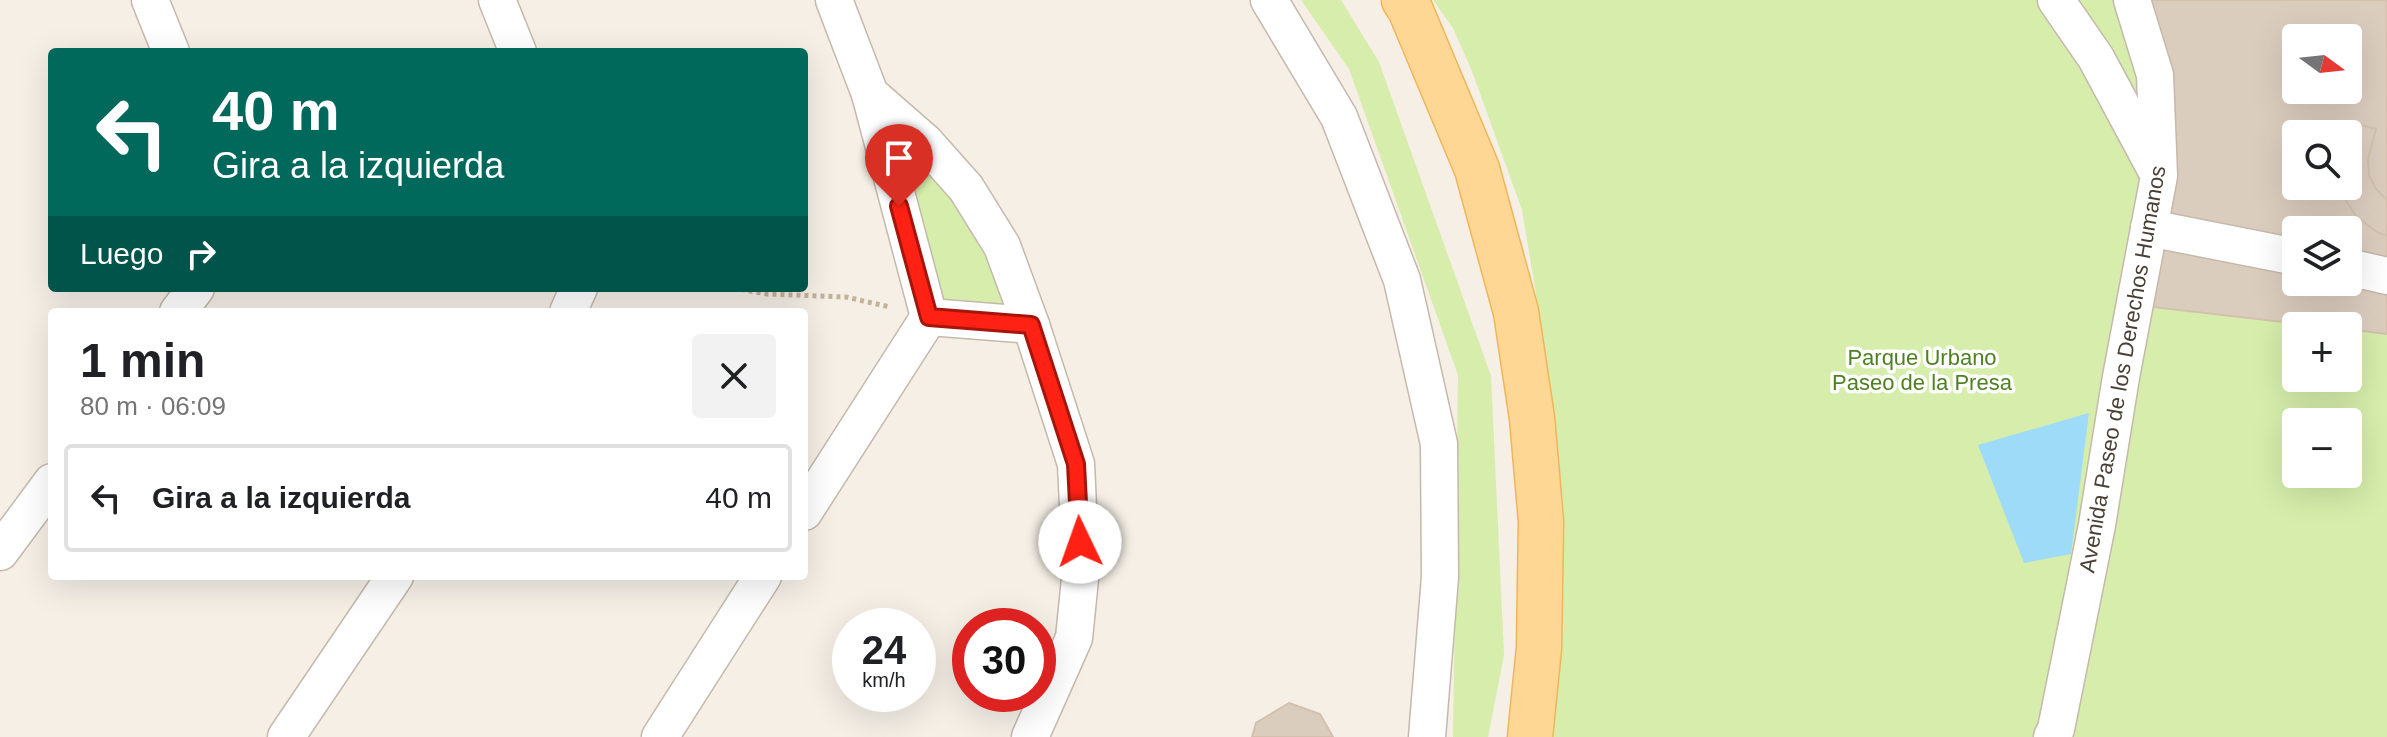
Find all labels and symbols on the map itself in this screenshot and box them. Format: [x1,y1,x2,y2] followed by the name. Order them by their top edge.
[2282,24,2362,104] north arrow
[865,124,933,206] pin
[2074,164,2171,575] street label: Avenida Paseo de los Derechos Humanos
[1832,345,2013,395] park label: Parque Urbano Paseo de la Presa
[1038,500,1122,584] position arrow
[952,608,1056,712] speed limit sign: 30

